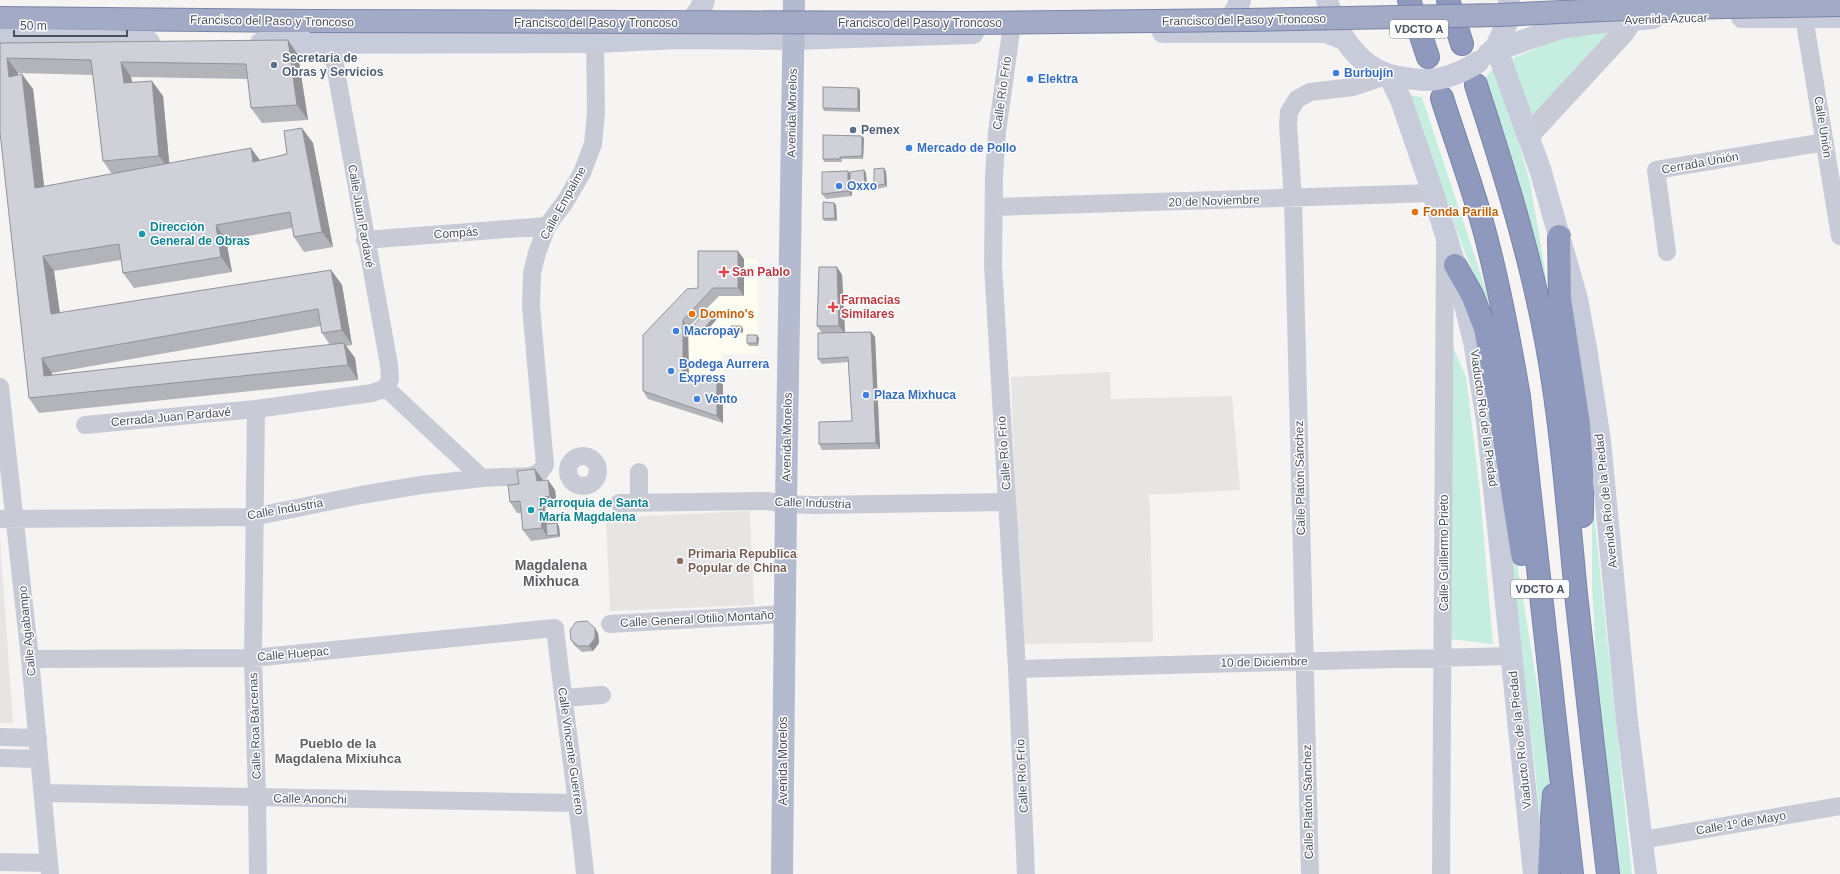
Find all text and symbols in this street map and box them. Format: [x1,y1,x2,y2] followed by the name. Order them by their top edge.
[1624,11,1708,27] street label: Avenida Azucar
[14,12,127,38] scale bar
[1162,12,1326,28] street label: Francisco del Paso y Troncoso
[190,13,354,29] street label: Francisco del Paso y Troncoso
[514,16,678,30] street label: Francisco del Paso y Troncoso
[838,16,1002,30] street label: Francisco del Paso y Troncoso
[20,19,47,33] text: 50 m
[1390,20,1448,38] road number: VDCTO A
[282,51,384,79] place label: Secretaria de Obras y Servicios
[990,55,1014,131] street label: Calle Río Frío
[269,60,279,70] marker: Secretaria de Obras y Servicios
[1344,66,1393,80] place label: Burbujín
[784,68,800,158] street label: Avenida Morelos
[1331,68,1341,78] marker: Burbujín
[1038,72,1078,86] place label: Elektra
[1025,74,1035,84] marker: Elektra
[1811,95,1835,159] street label: Calle Unión
[861,123,900,137] place label: Pemex
[848,125,858,135] marker: Pemex
[917,141,1016,155] place label: Mercado de Pollo
[904,143,914,153] marker: Mercado de Pollo
[1660,149,1740,177] street label: Cerrada Unión
[345,163,377,269] street label: Calle Juan Pardavé
[537,164,589,242] street label: Calle Empalme
[847,179,877,193] place label: Oxxo
[834,181,844,191] marker: Oxxo
[1168,192,1260,210] street label: 20 de Noviembre
[1423,205,1499,219] place label: Fonda Parilla
[1410,207,1420,217] marker: Fonda Parilla
[150,220,250,248] place label: Dirección General de Obras
[433,224,479,242] street label: Compás
[137,229,147,239] marker: Dirección General de Obras
[732,265,790,279] place label: San Pablo
[719,267,729,277] marker: San Pablo
[841,293,901,321] place label: Farmacias Similares
[828,302,838,312] marker: Farmacias Similares
[700,307,755,321] place label: Domino's
[687,309,697,319] marker: Domino's
[684,324,740,338] place label: Macropay
[671,326,681,336] marker: Macropay
[1467,348,1501,488] street label: Viaducto Río de la Piedad
[679,357,770,385] place label: Bodega Aurrera Express
[666,366,676,376] marker: Bodega Aurrera Express
[874,388,956,402] place label: Plaza Mixhuca
[861,390,871,400] marker: Plaza Mixhuca
[705,392,738,406] place label: Vento
[779,392,795,482] street label: Avenida Morelos
[692,394,702,404] marker: Vento
[110,405,232,429] street label: Cerrada Juan Pardavé
[994,415,1014,490] street label: Calle Río Frío
[1292,421,1308,535] street label: Calle Platón Sánchez
[1592,433,1620,569] street label: Avenida Río de la Piedad
[1437,494,1451,611] street label: Calle Guillermo Prieto
[246,495,324,523] street label: Calle Industria
[774,495,852,511] street label: Calle Industria
[539,496,649,524] place label: Parroquia de Santa María Magdalena
[526,505,536,515] marker: Parroquia de Santa María Magdalena
[688,547,797,575] place label: Primaria Republica Popular de China
[675,556,685,566] marker: Primaria Republica Popular de China
[515,557,587,589] district label: Magdalena Mixhuca
[1511,580,1569,598] road number: VDCTO A
[15,585,39,677] street label: Calle Agiabampo
[620,608,775,630] street label: Calle General Otilio Montaño
[257,644,329,664] street label: Calle Huepac
[1220,654,1308,670] street label: 10 de Diciembre
[1506,670,1534,810] street label: Viaducto Río de la Piedad
[246,672,264,780] street label: Calle Roa Bárcenas
[555,686,587,816] street label: Calle Vincente Guerrero
[776,716,790,806] street label: Avenida Morelos
[275,736,402,766] district label: Pueblo de la Magdalena Mixiuhca
[1013,738,1031,813] street label: Calle Río Frío
[1300,745,1316,859] street label: Calle Platón Sánchez
[273,791,347,807] street label: Calle Anonchi
[1695,808,1787,838] street label: Calle 1º de Mayo

